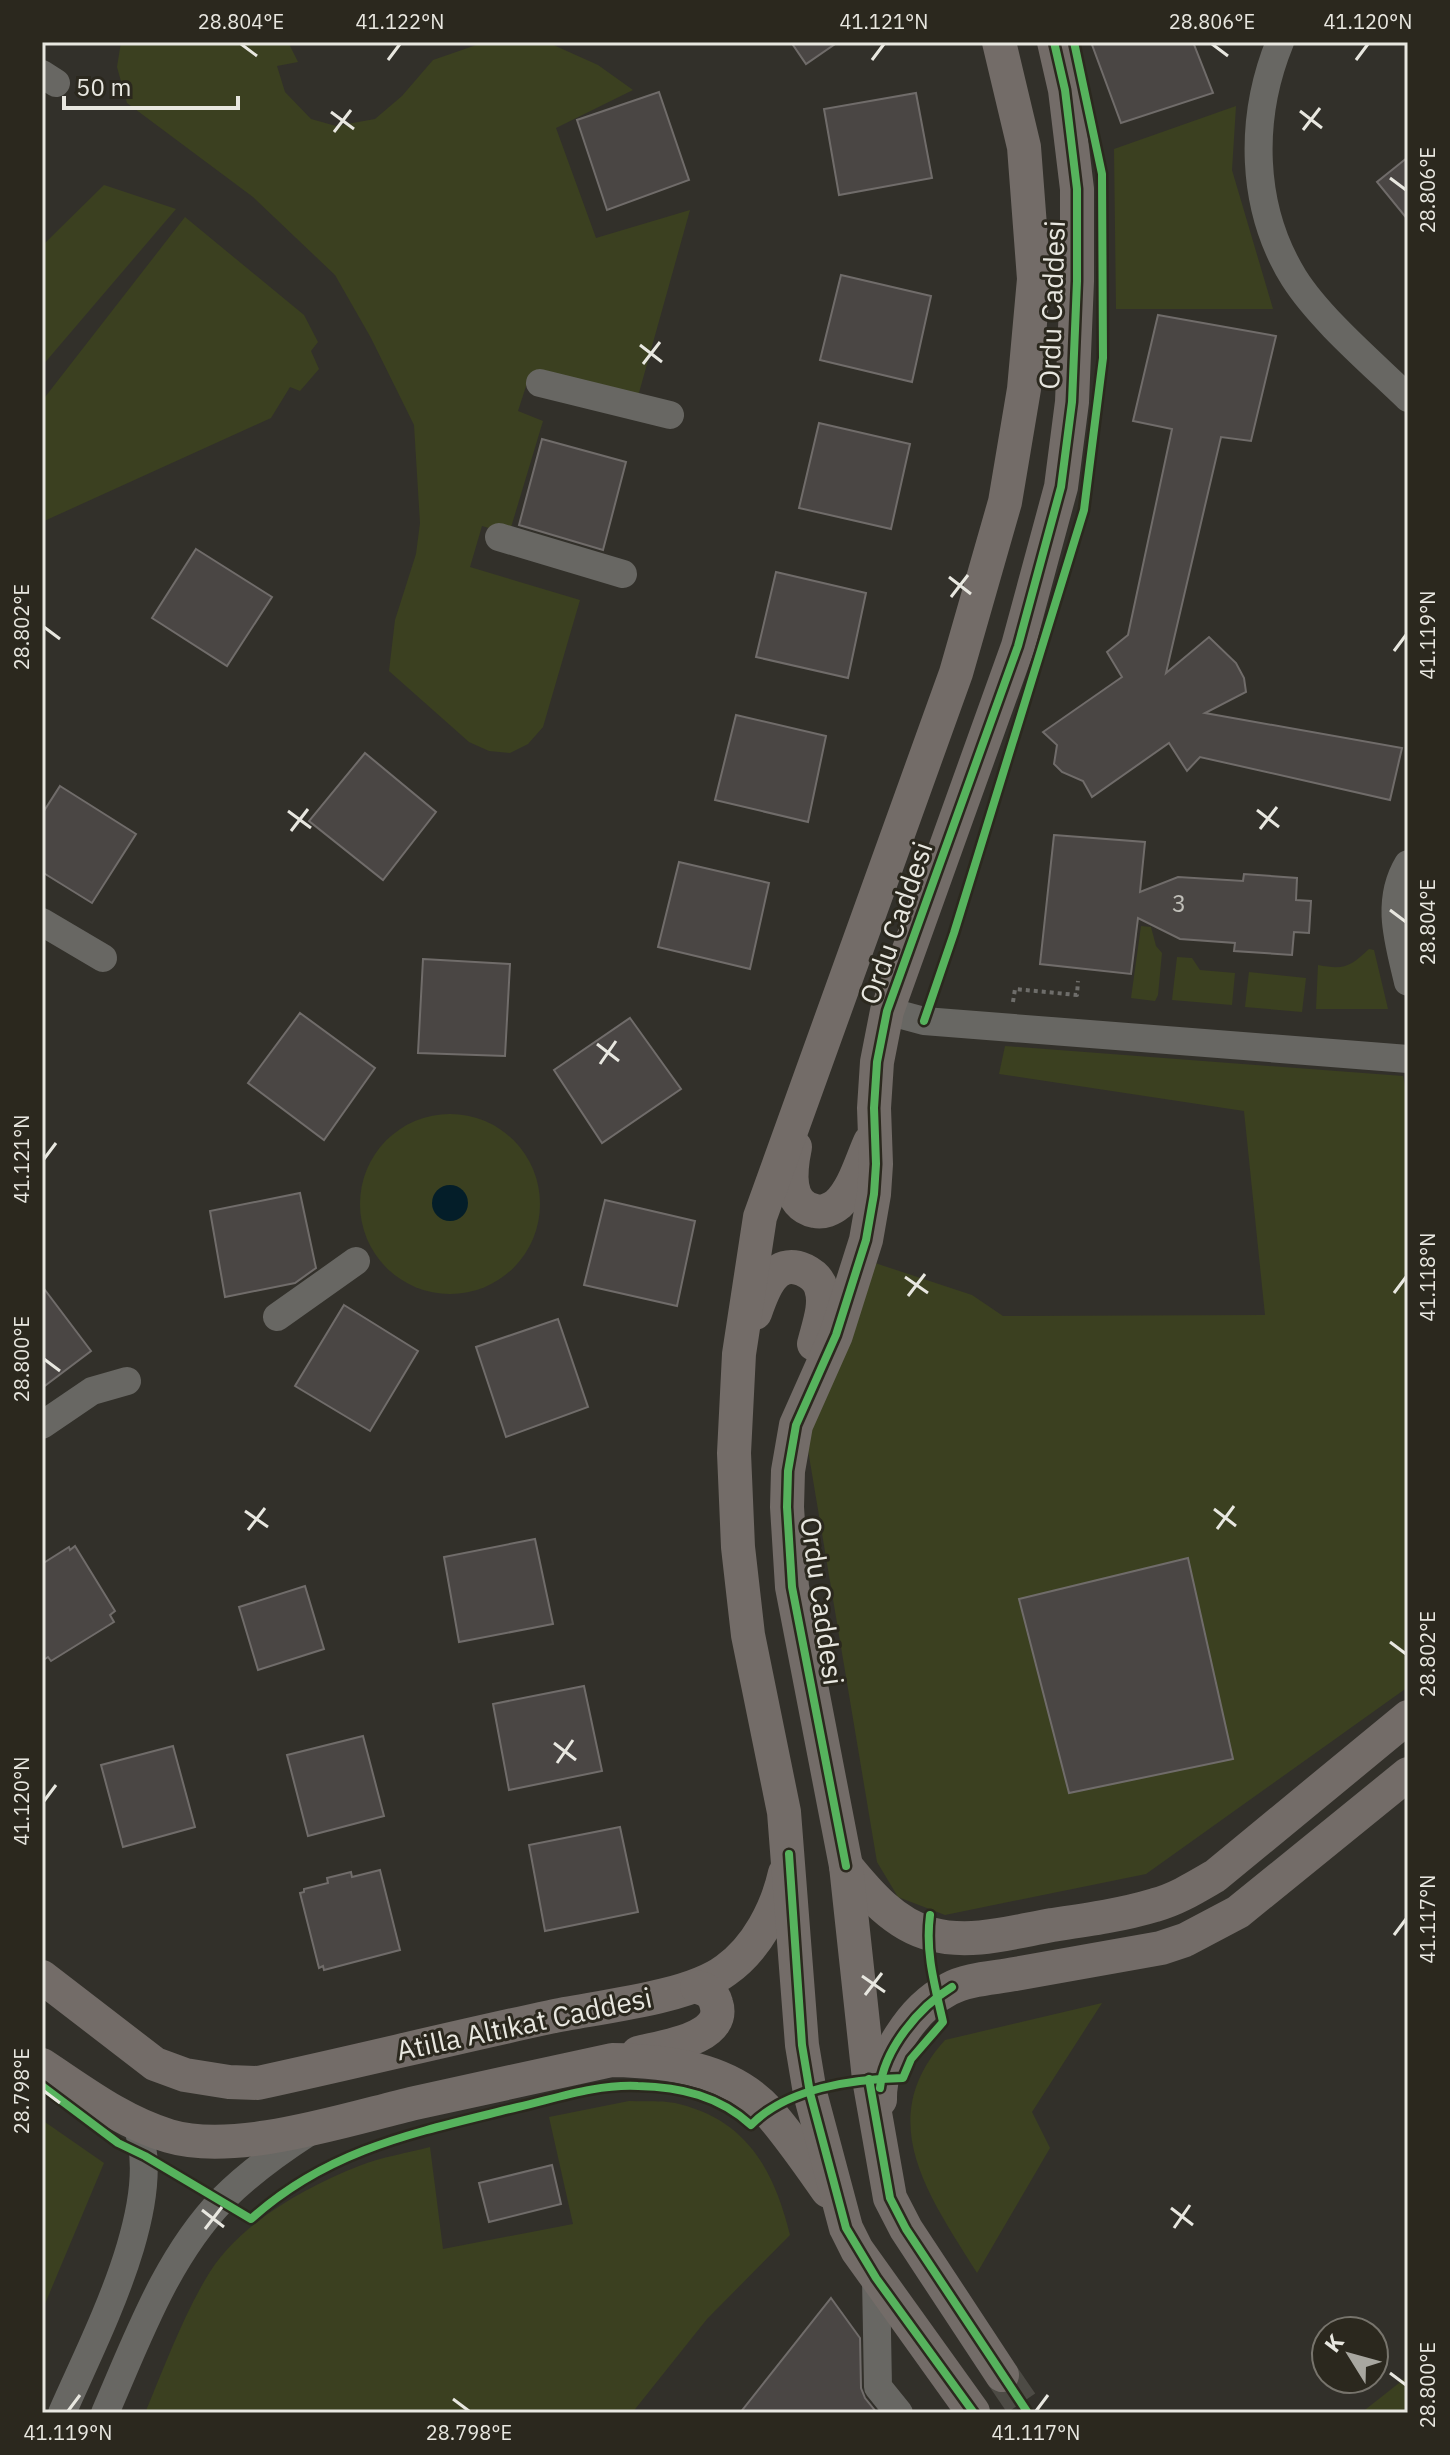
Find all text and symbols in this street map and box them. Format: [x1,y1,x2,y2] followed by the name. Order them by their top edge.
[198,8,284,35] text: 28.804°E
[356,8,444,35] text: 41.122°N
[840,8,928,35] text: 41.121°N
[1169,8,1255,35] text: 28.806°E
[1324,8,1412,35] text: 41.120°N
[64,60,238,110] scale bar
[76,71,131,103] text: 50 m
[1414,147,1441,233] text: 28.806°E
[1030,220,1073,390] street label: Ordu Caddesi
[8,584,35,670] text: 28.802°E
[1414,591,1441,679] text: 41.119°N
[850,837,941,1009] street label: Ordu Caddesi
[1414,879,1441,965] text: 28.804°E
[1172,887,1186,919] house number: 3
[8,1115,35,1203] text: 41.121°N
[1414,1233,1441,1321] text: 41.118°N
[8,1316,35,1402] text: 28.800°E
[792,1514,853,1687] street label: Ordu Caddesi
[1414,1611,1441,1697] text: 28.802°E
[8,1757,35,1845] text: 41.120°N
[1414,1875,1441,1963] text: 41.117°N
[393,1978,655,2069] street label: Atilla Altıkat Caddesi
[8,2048,35,2134] text: 28.798°E
[1310,2315,1390,2395] north arrow
[1317,2327,1350,2358] text: K
[1414,2342,1441,2428] text: 28.800°E
[24,2419,112,2446] text: 41.119°N
[426,2419,512,2446] text: 28.798°E
[992,2419,1080,2446] text: 41.117°N

